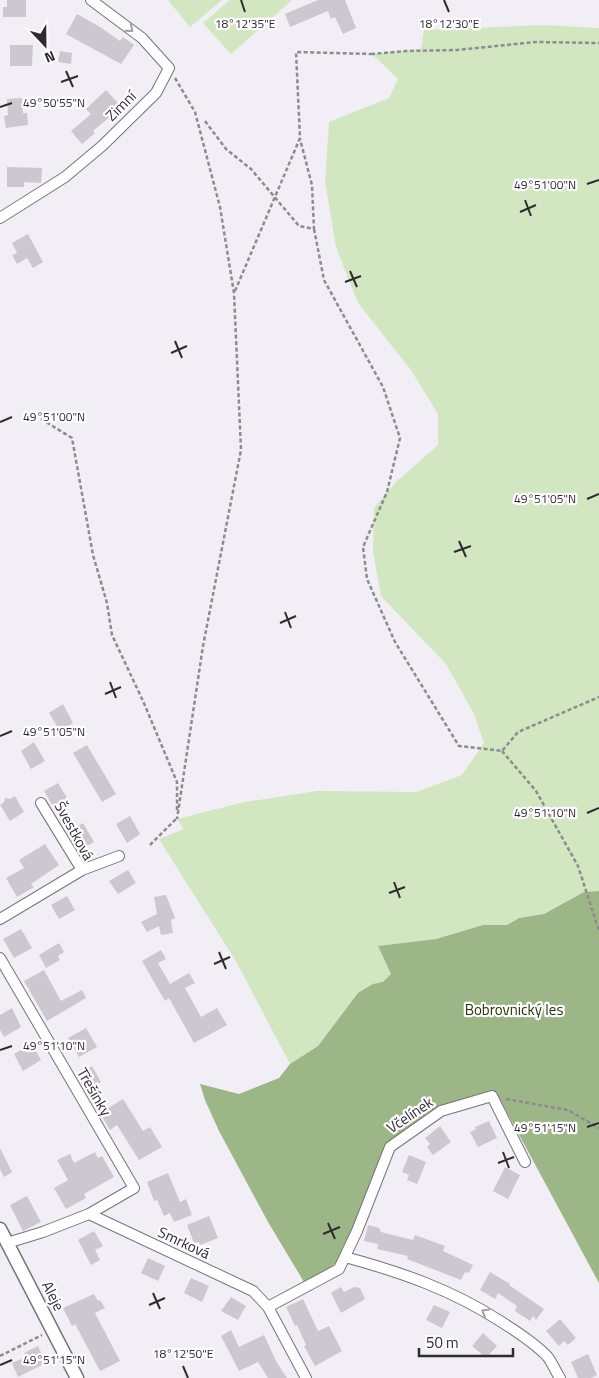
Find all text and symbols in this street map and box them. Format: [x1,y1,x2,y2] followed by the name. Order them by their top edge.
[215,14,276,33] text: 18°12'35"E
[419,14,480,33] text: 18°12'30"E
[20,20,70,70] north arrow
[124,23,133,31] one-way arrow
[42,46,58,69] text: N
[100,84,142,126] street label: Zimní
[23,93,85,112] text: 49°50'55"N
[514,175,576,194] text: 49°51'00"N
[23,407,85,426] text: 49°51'00"N
[514,489,576,508] text: 49°51'05"N
[23,722,85,741] text: 49°51'05"N
[49,797,100,865] street label: Švestková
[514,803,576,822] text: 49°51'10"N
[465,998,563,1021] park label: Bobrovnický les
[23,1036,85,1055] text: 49°51'10"N
[71,1063,118,1120] street label: Třešínky
[382,1091,438,1139] street label: Včelínek
[514,1118,576,1137] text: 49°51'15"N
[154,1220,215,1265] street label: Smrková
[36,1277,71,1315] street label: Aleje
[482,1308,491,1318] one-way arrow
[419,1326,513,1358] scale bar
[426,1331,459,1354] text: 50 m
[153,1344,214,1363] text: 18°12'50"E
[23,1350,85,1369] text: 49°51'15"N

